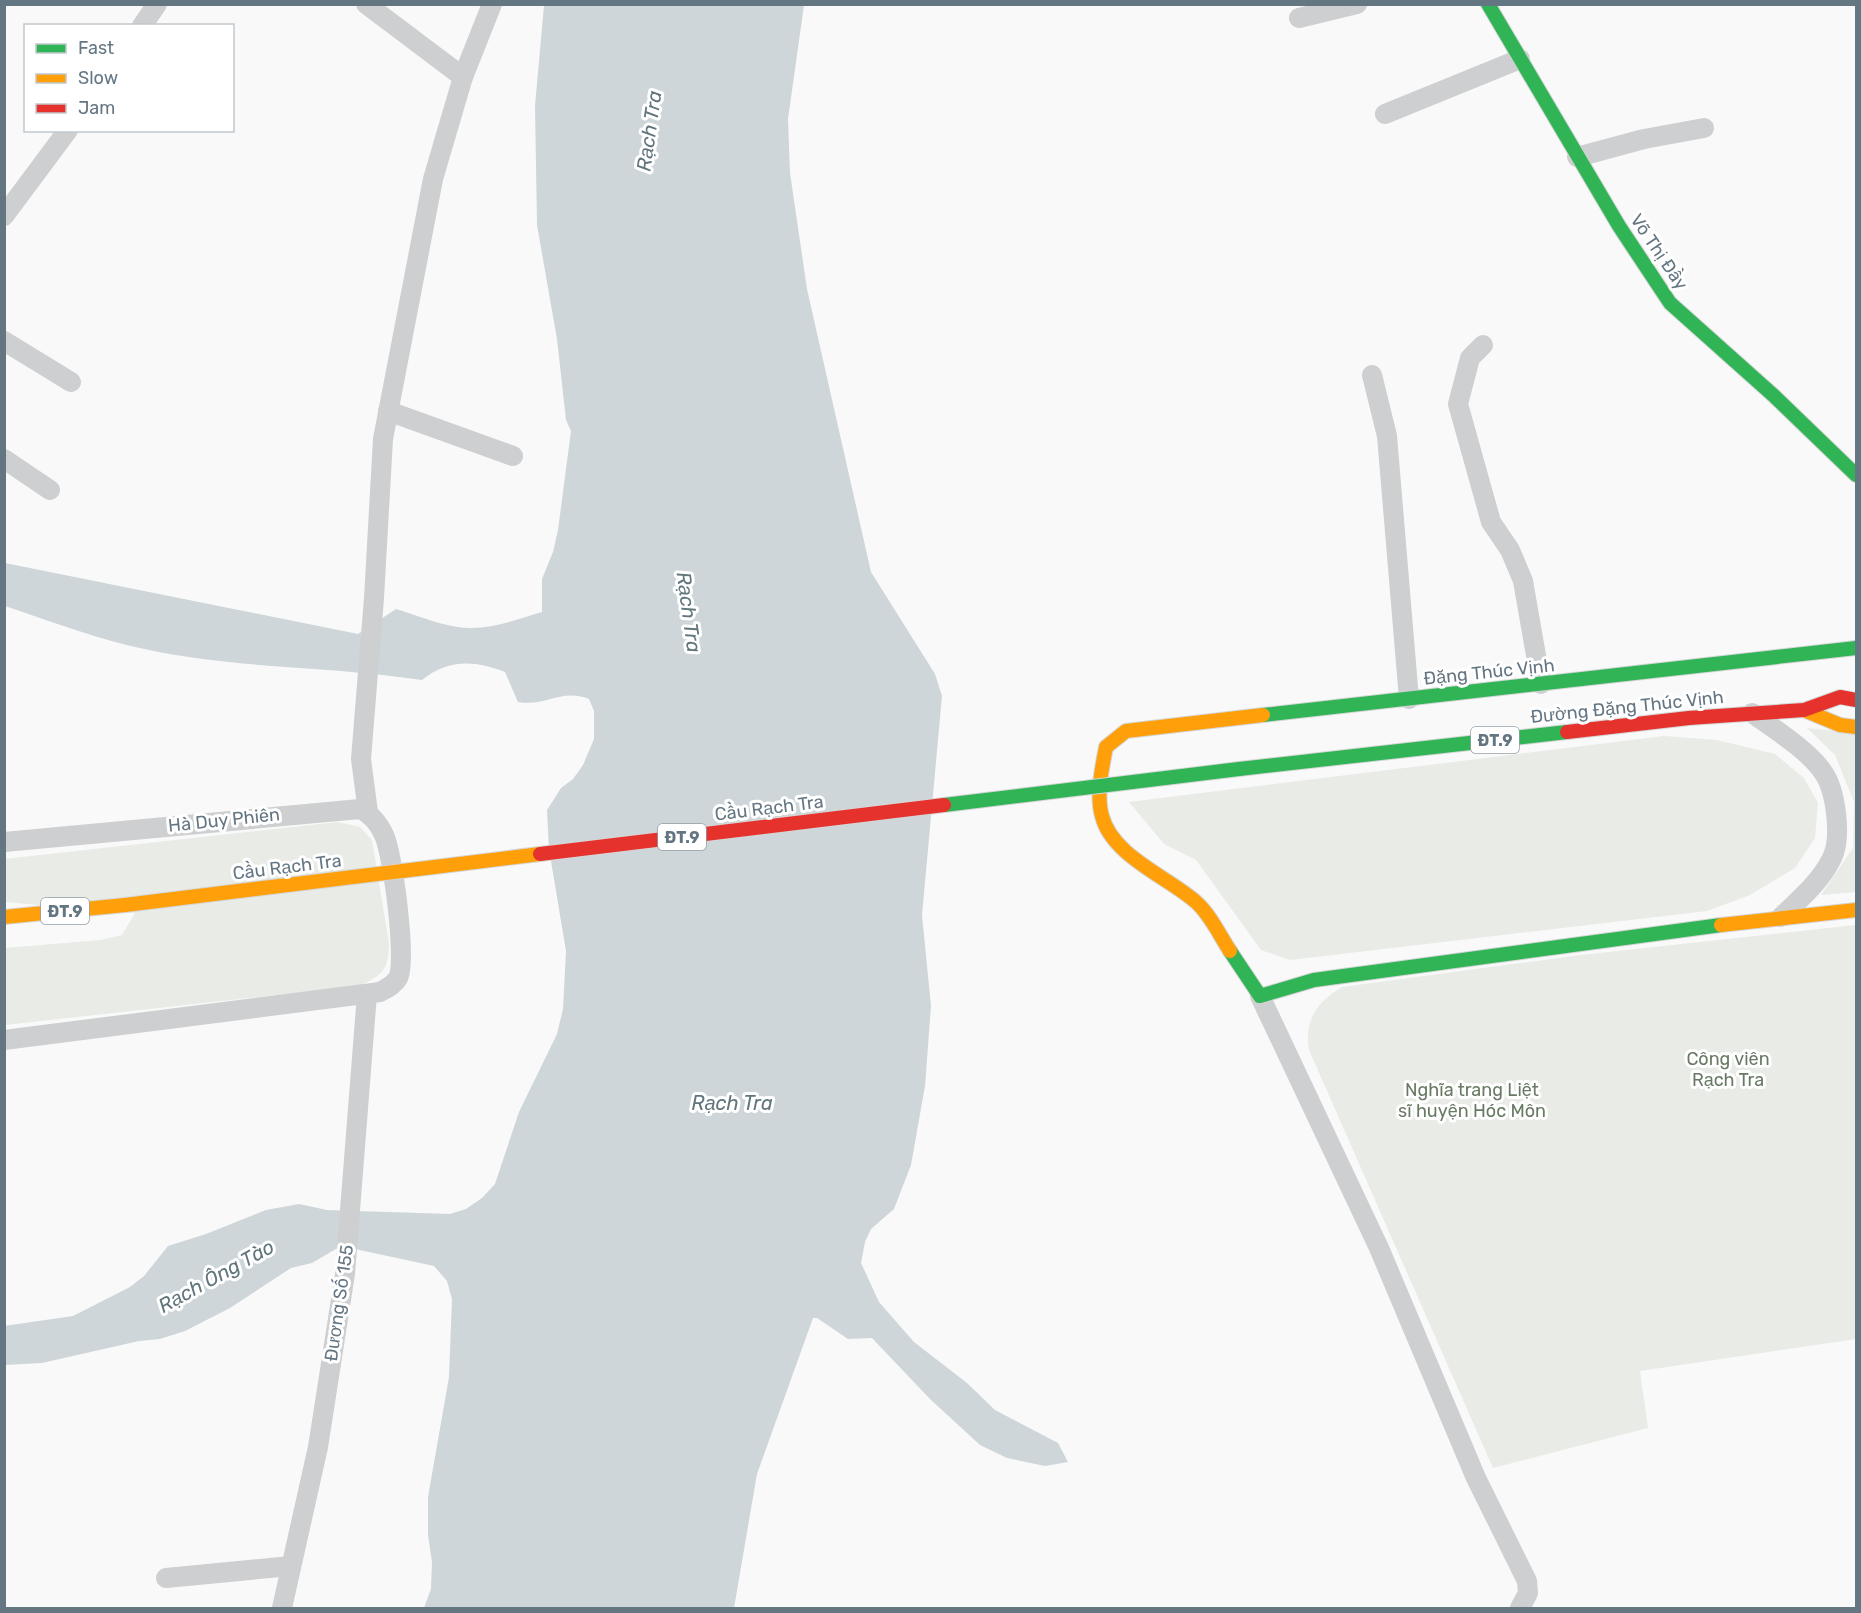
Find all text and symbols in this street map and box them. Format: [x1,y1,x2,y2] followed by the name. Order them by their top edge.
[24,24,234,132] legend
[78,37,114,59] text: Fast
[78,67,118,89] text: Slow
[631,89,667,173] water label: Rạch Tra
[78,97,115,119] text: Jam
[1626,209,1693,294] street label: Võ Thị Đầy
[671,570,707,654] water label: Rạch Tra
[1422,654,1556,690] street label: Đặng Thúc Vịnh
[1529,686,1725,728] street label: Đường Đặng Thúc Vịnh
[1471,727,1519,753] road number: ĐT.9
[713,790,825,826] street label: Cầu Rạch Tra
[167,803,281,837] street label: Hà Duy Phiên
[658,824,706,850] road number: ĐT.9
[231,849,343,885] street label: Cầu Rạch Tra
[41,898,89,924] road number: ĐT.9
[1686,1048,1770,1091] park label: Công viên Rạch Tra
[1398,1079,1546,1122] park label: Nghĩa trang Liệt sĩ huyện Hóc Môn
[691,1091,773,1115] water label: Rạch Tra
[154,1234,278,1318] water label: Rạch Ông Tào
[319,1243,358,1363] street label: Đương Số 155

